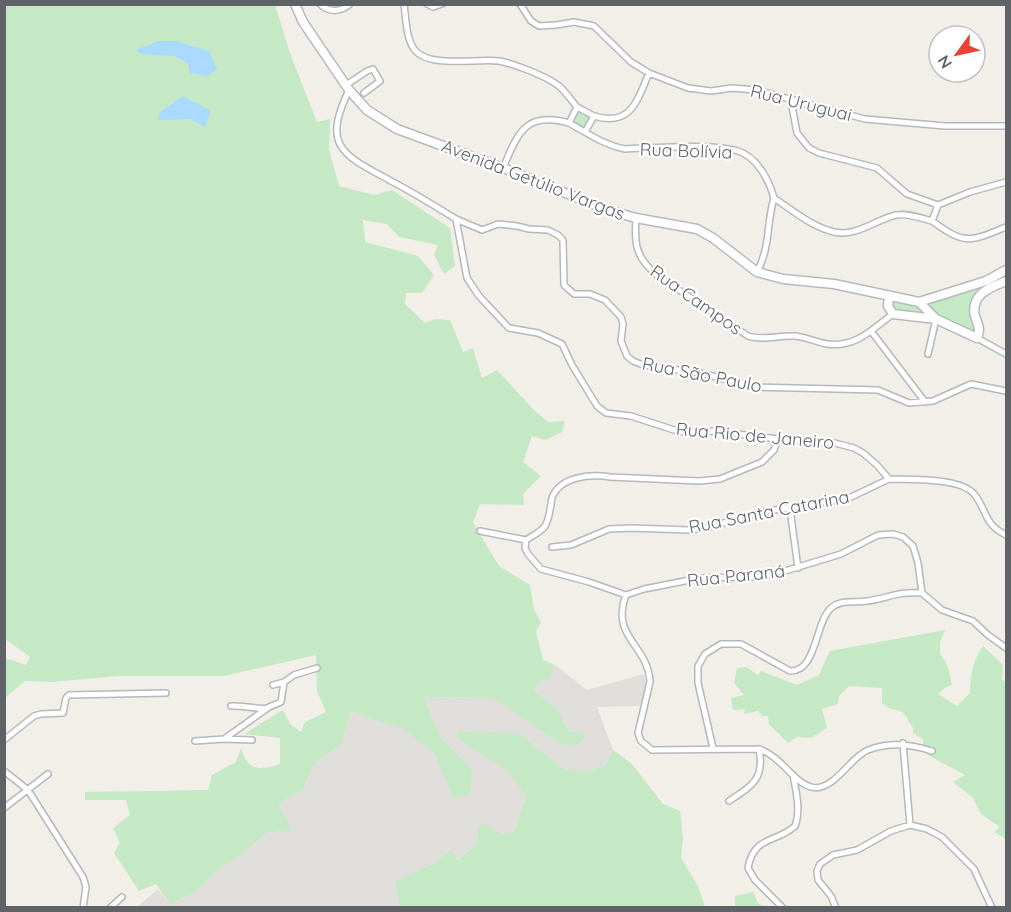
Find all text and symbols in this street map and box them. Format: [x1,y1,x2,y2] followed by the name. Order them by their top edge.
[927,24,987,84] north arrow
[933,52,956,73] text: N
[748,79,854,126] street label: Rua Uruguai
[438,134,628,225] street label: Avenida Getúlio Vargas
[639,137,733,164] street label: Rua Bolívia
[646,259,747,340] street label: Rua Campos
[640,352,764,397] street label: Rua São Paulo
[675,417,835,454] street label: Rua Rio de Janeiro
[687,485,851,538] street label: Rua Santa Catarina
[686,559,786,592] street label: Rua Paraná

